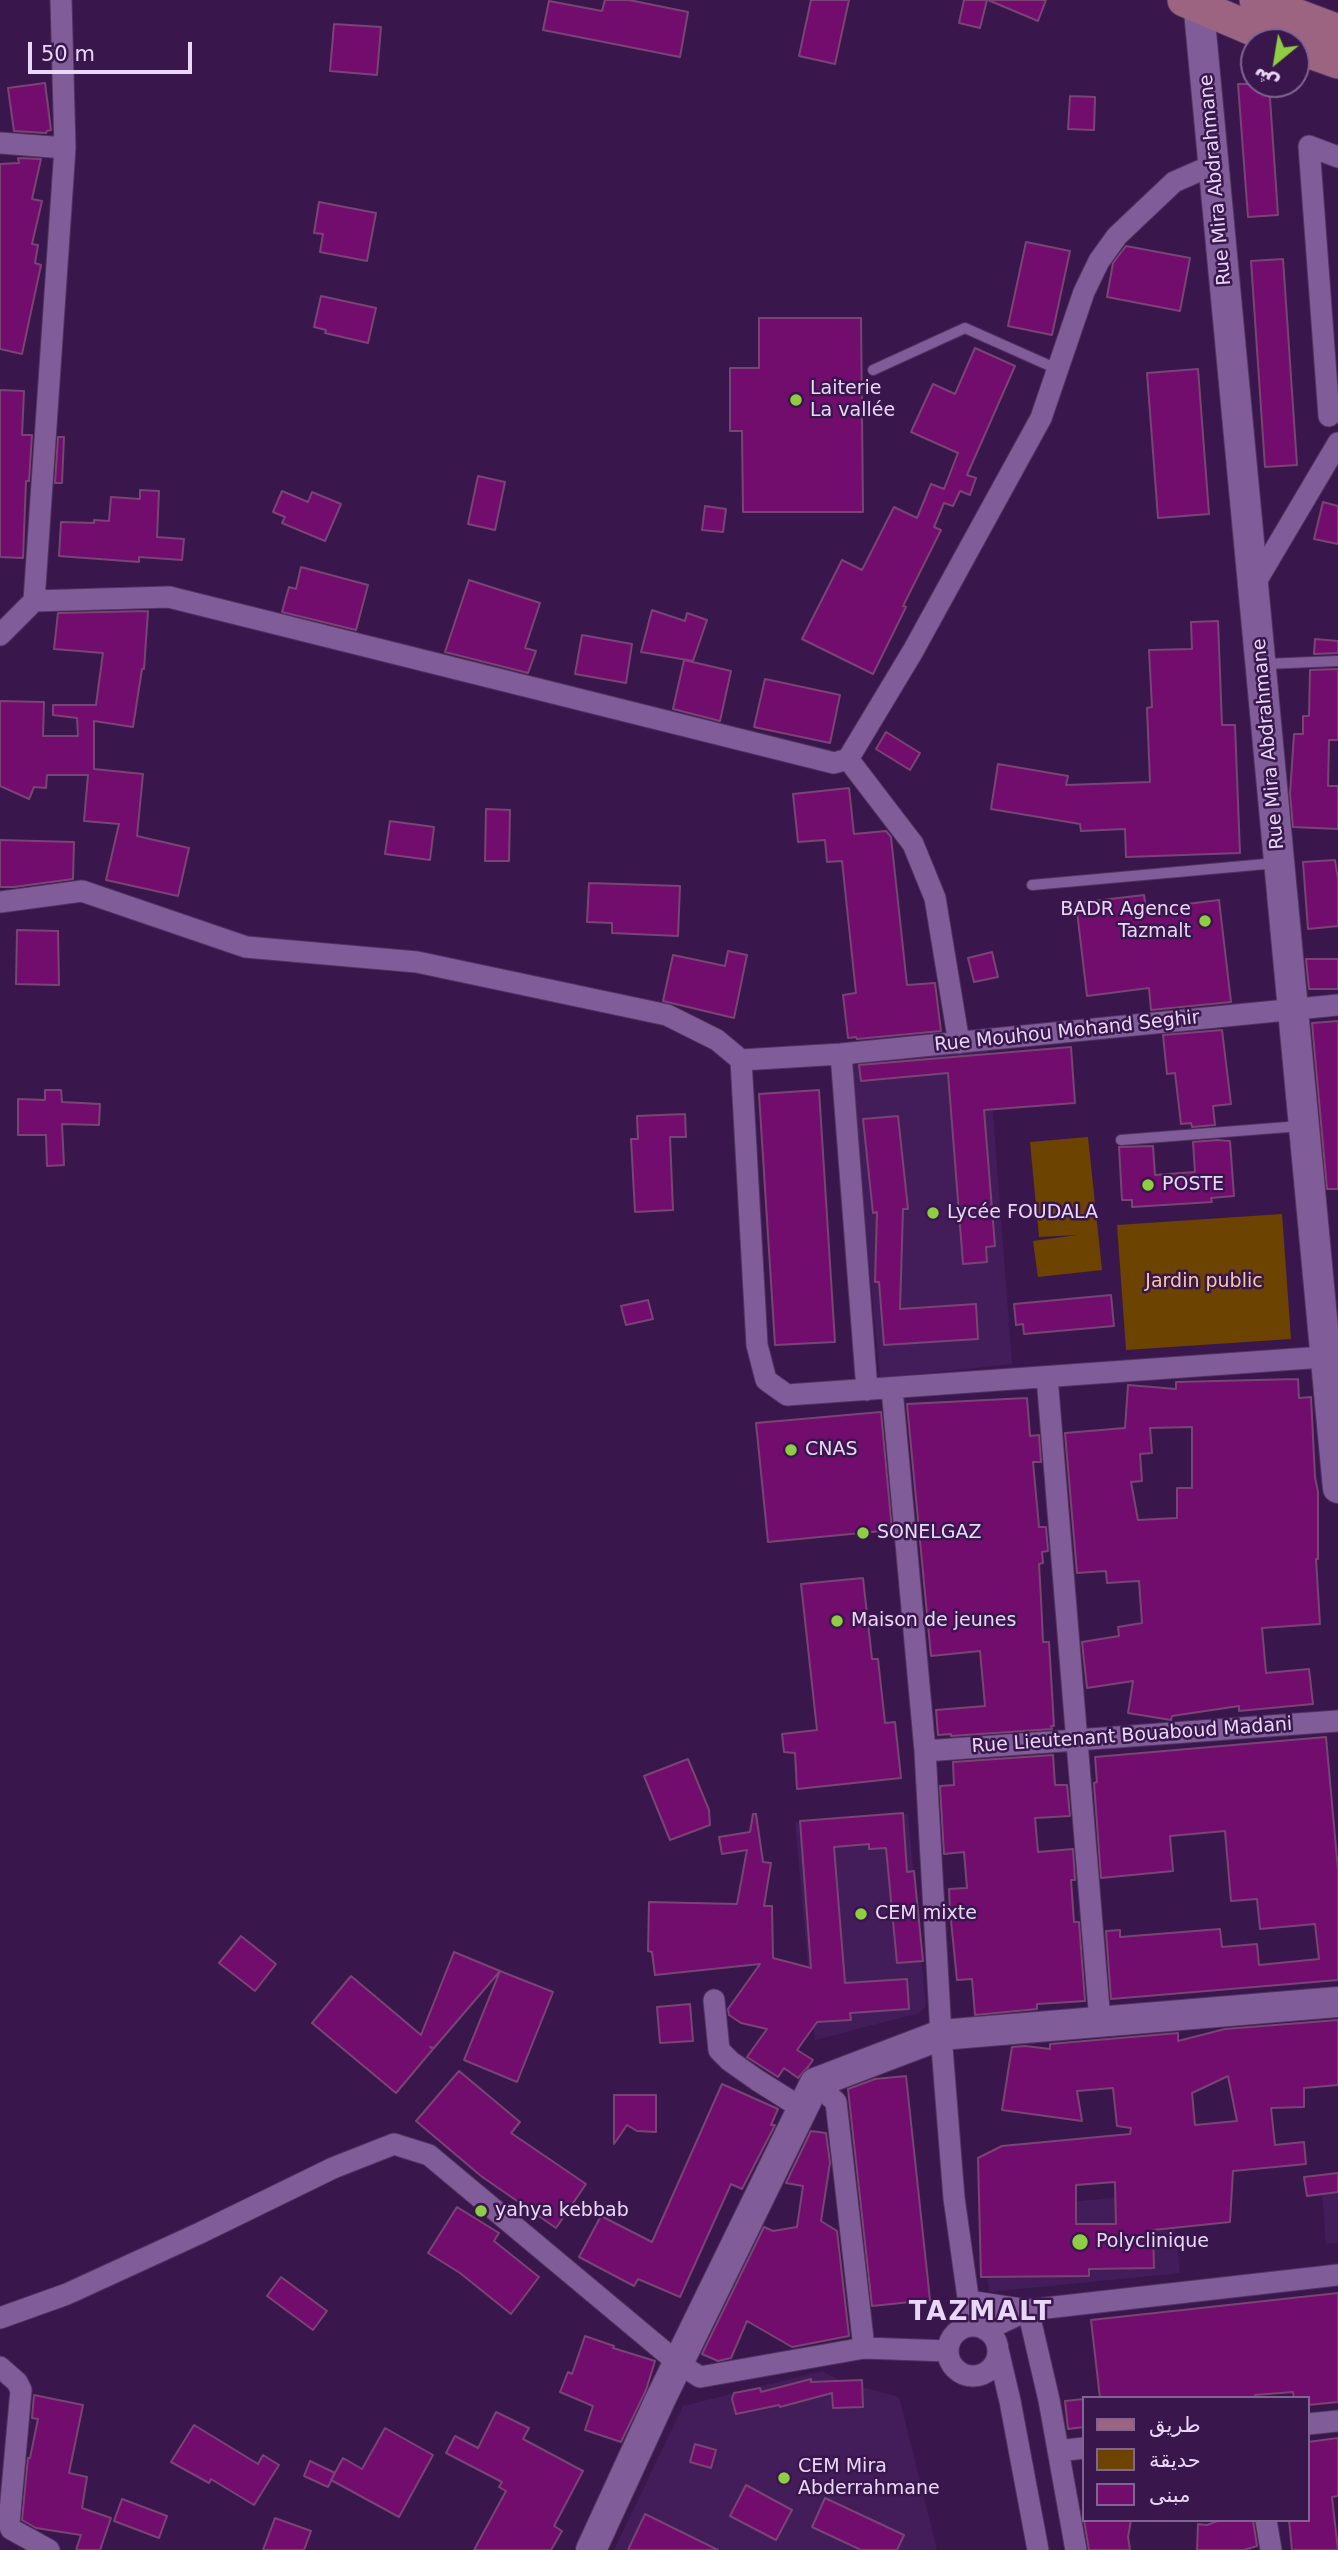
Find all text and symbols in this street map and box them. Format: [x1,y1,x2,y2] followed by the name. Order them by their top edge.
[32,28,196,72] scale bar
[1240,28,1310,98] north arrow
[41,42,95,66] text: 50 m
[1249,63,1282,96] text: ش
[1195,74,1237,286] street label: Rue Mira Abdrahmane
[810,378,895,422] place label: Laiterie La vallée
[788,392,804,408] marker: Laiterie La vallée
[1248,638,1290,850] street label: Rue Mira Abdrahmane
[1060,899,1191,943] place label: BADR Agence Tazmalt
[1197,913,1213,929] marker: BADR Agence Tazmalt
[933,1007,1201,1057] street label: Rue Mouhou Mohand Seghir
[1162,1174,1224,1196] place label: POSTE
[1140,1177,1156,1193] marker: POSTE
[947,1202,1098,1224] place label: Lycée FOUDALA
[925,1205,941,1221] marker: Lycée FOUDALA
[1145,1271,1263,1293] park label: Jardin public
[805,1439,858,1461] place label: CNAS
[783,1442,799,1458] marker: CNAS
[877,1522,982,1544] place label: SONELGAZ
[855,1525,871,1541] marker: SONELGAZ
[851,1610,1016,1632] place label: Maison de jeunes
[829,1613,845,1629] marker: Maison de jeunes
[971,1713,1293,1759] street label: Rue Lieutenant Bouaboud Madani
[875,1903,977,1925] place label: CEM mixte
[853,1906,869,1922] marker: CEM mixte
[495,2200,629,2222] place label: yahya kebbab
[473,2203,489,2219] marker: yahya kebbab
[1096,2231,1209,2253] place label: Polyclinique
[1070,2232,1090,2252] marker: Polyclinique
[910,2297,1052,2329] district label: TAZMALT
[1082,2396,1310,2522] legend
[1149,2413,1201,2437] text: طريق
[1149,2448,1201,2472] text: حديقة
[798,2456,940,2500] place label: CEM Mira Abderrahmane
[776,2470,792,2486] marker: CEM Mira Abderrahmane
[1149,2483,1190,2507] text: مبنى

